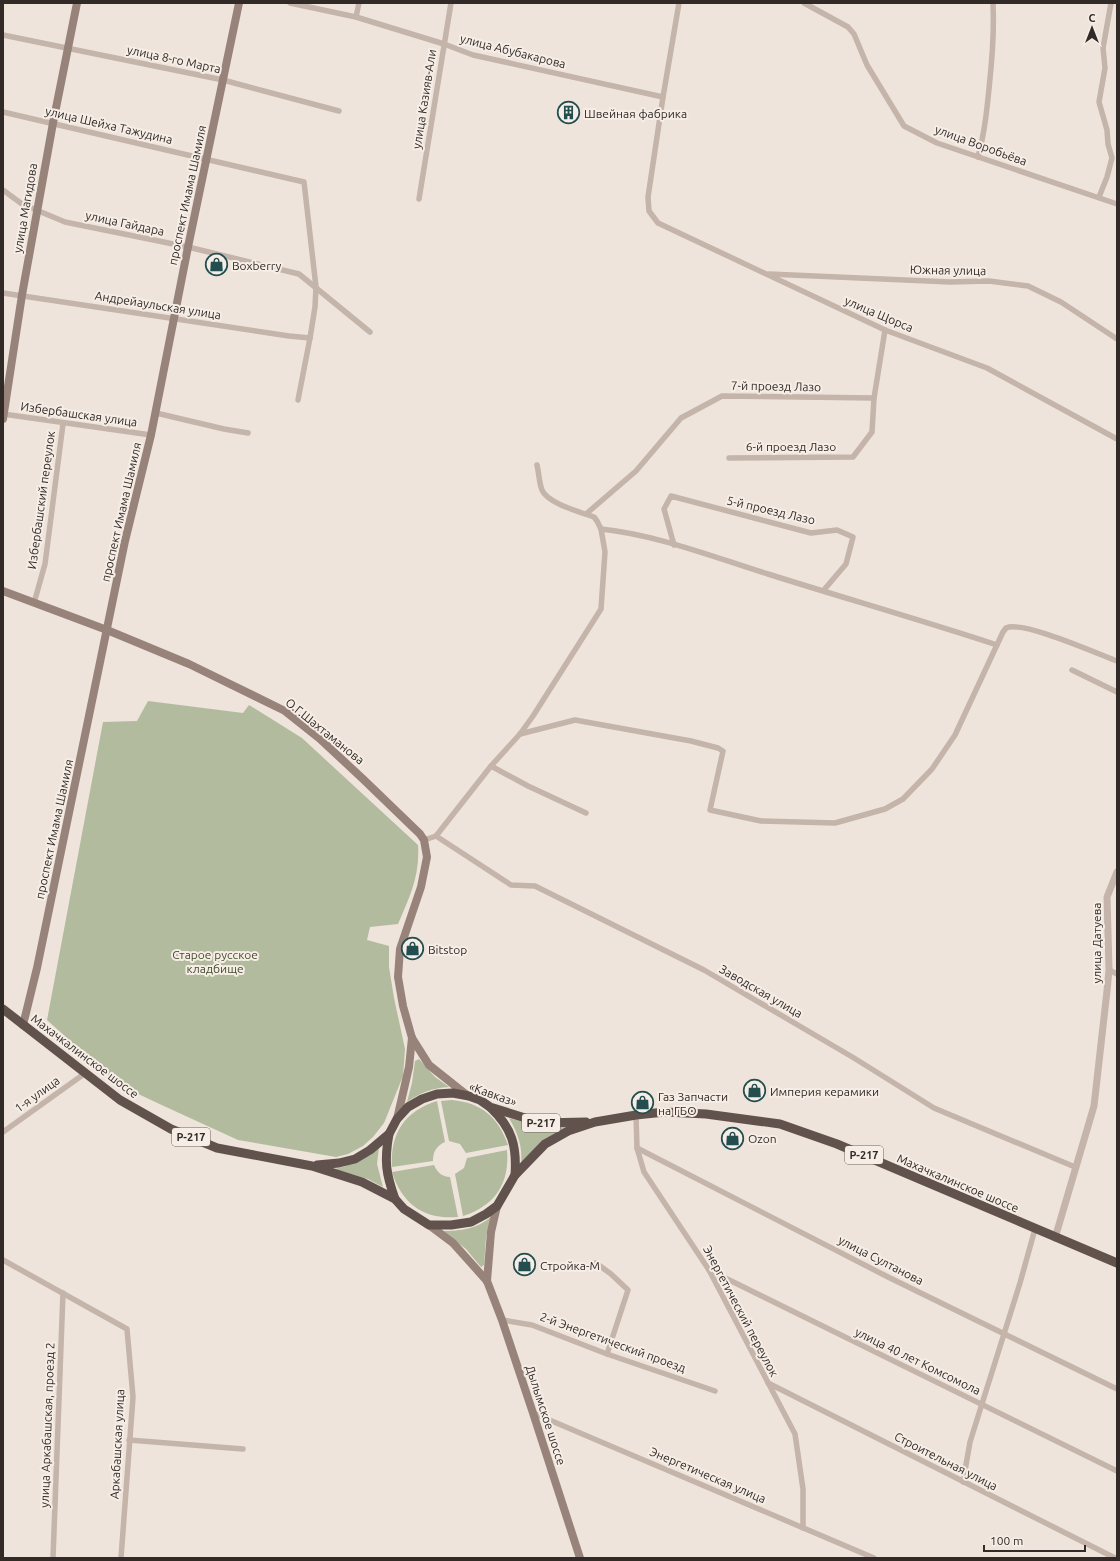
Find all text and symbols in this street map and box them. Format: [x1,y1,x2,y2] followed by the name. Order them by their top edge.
[1072,8,1112,48] north arrow
[1088,12,1096,24] text: С
[459,32,567,70] street label: улица Абубакарова
[126,43,222,75] street label: улица 8-го Марта
[410,48,438,150] street label: улица Казияв-Али
[555,100,581,126] building icon: Швейная фабрика
[44,104,174,146] street label: улица Шейха Тажудина
[584,107,687,120] place label: Швейная фабрика
[933,122,1029,168] street label: улица Воробьёва
[166,124,208,266] street label: проспект Имама Шамиля
[11,162,39,254] street label: улица Магидова
[84,208,166,238] street label: улица Гайдара
[204,252,230,278] shop icon: Boxberry
[232,259,282,272] place label: Boxberry
[910,263,986,277] street label: Южная улица
[94,289,222,321] street label: Андрейаульская улица
[843,294,915,334] street label: улица Щорса
[731,379,821,393] street label: 7-й проезд Лазо
[20,399,138,429] street label: Избербашская улица
[25,430,57,570] street label: Избербашский переулок
[746,440,836,453] street label: 6-й проезд Лазо
[99,441,143,583] street label: проспект Имама Шамиля
[725,493,817,527] street label: 5-й проезд Лазо
[283,695,367,767] street label: О.Г.Шахтаманова
[33,758,75,900] street label: проспект Имама Шамиля
[1090,903,1103,983] street label: улица Датуева
[399,936,425,962] shop icon: Bitstop
[428,943,467,956] place label: Bitstop
[172,948,258,975] park label: Старое русское кладбище
[717,962,805,1020] street label: Заводская улица
[29,1011,141,1101] street label: Махачкалинское шоссе
[12,1073,62,1115] street label: 1-я улица
[741,1078,767,1104] shop icon: Империя керамики
[468,1079,519,1109] street label: «Кавказ»
[770,1085,879,1098] place label: Империя керамики
[630,1090,656,1116] shop icon: Газ Запчасти на ГБО
[658,1090,728,1117] place label: Газ Запчасти на ГБО
[522,1114,560,1132] road number: Р-217
[720,1125,746,1151] shop icon: Ozon
[172,1128,210,1146] road number: Р-217
[748,1132,777,1145] place label: Ozon
[845,1146,883,1164] road number: Р-217
[895,1151,1021,1215] street label: Махачкалинское шоссе
[836,1233,926,1287] street label: улица Султанова
[701,1243,781,1379] street label: Энергетический переулок
[511,1252,537,1278] shop icon: Стройка-М
[540,1259,600,1272] place label: Стройка-М
[538,1310,688,1374] street label: 2-й Энергетический проезд
[853,1325,983,1397] street label: улица 40 лет Комсомола
[38,1342,56,1508] street label: улица Аркабашская, проезд 2
[524,1363,568,1467] street label: Дылымское шоссе
[108,1389,126,1499] street label: Аркабашская улица
[892,1429,1000,1493] street label: Строительная улица
[648,1445,768,1505] street label: Энергетическая улица
[984,1527,1085,1553] scale bar
[990,1534,1023,1547] text: 100 m

